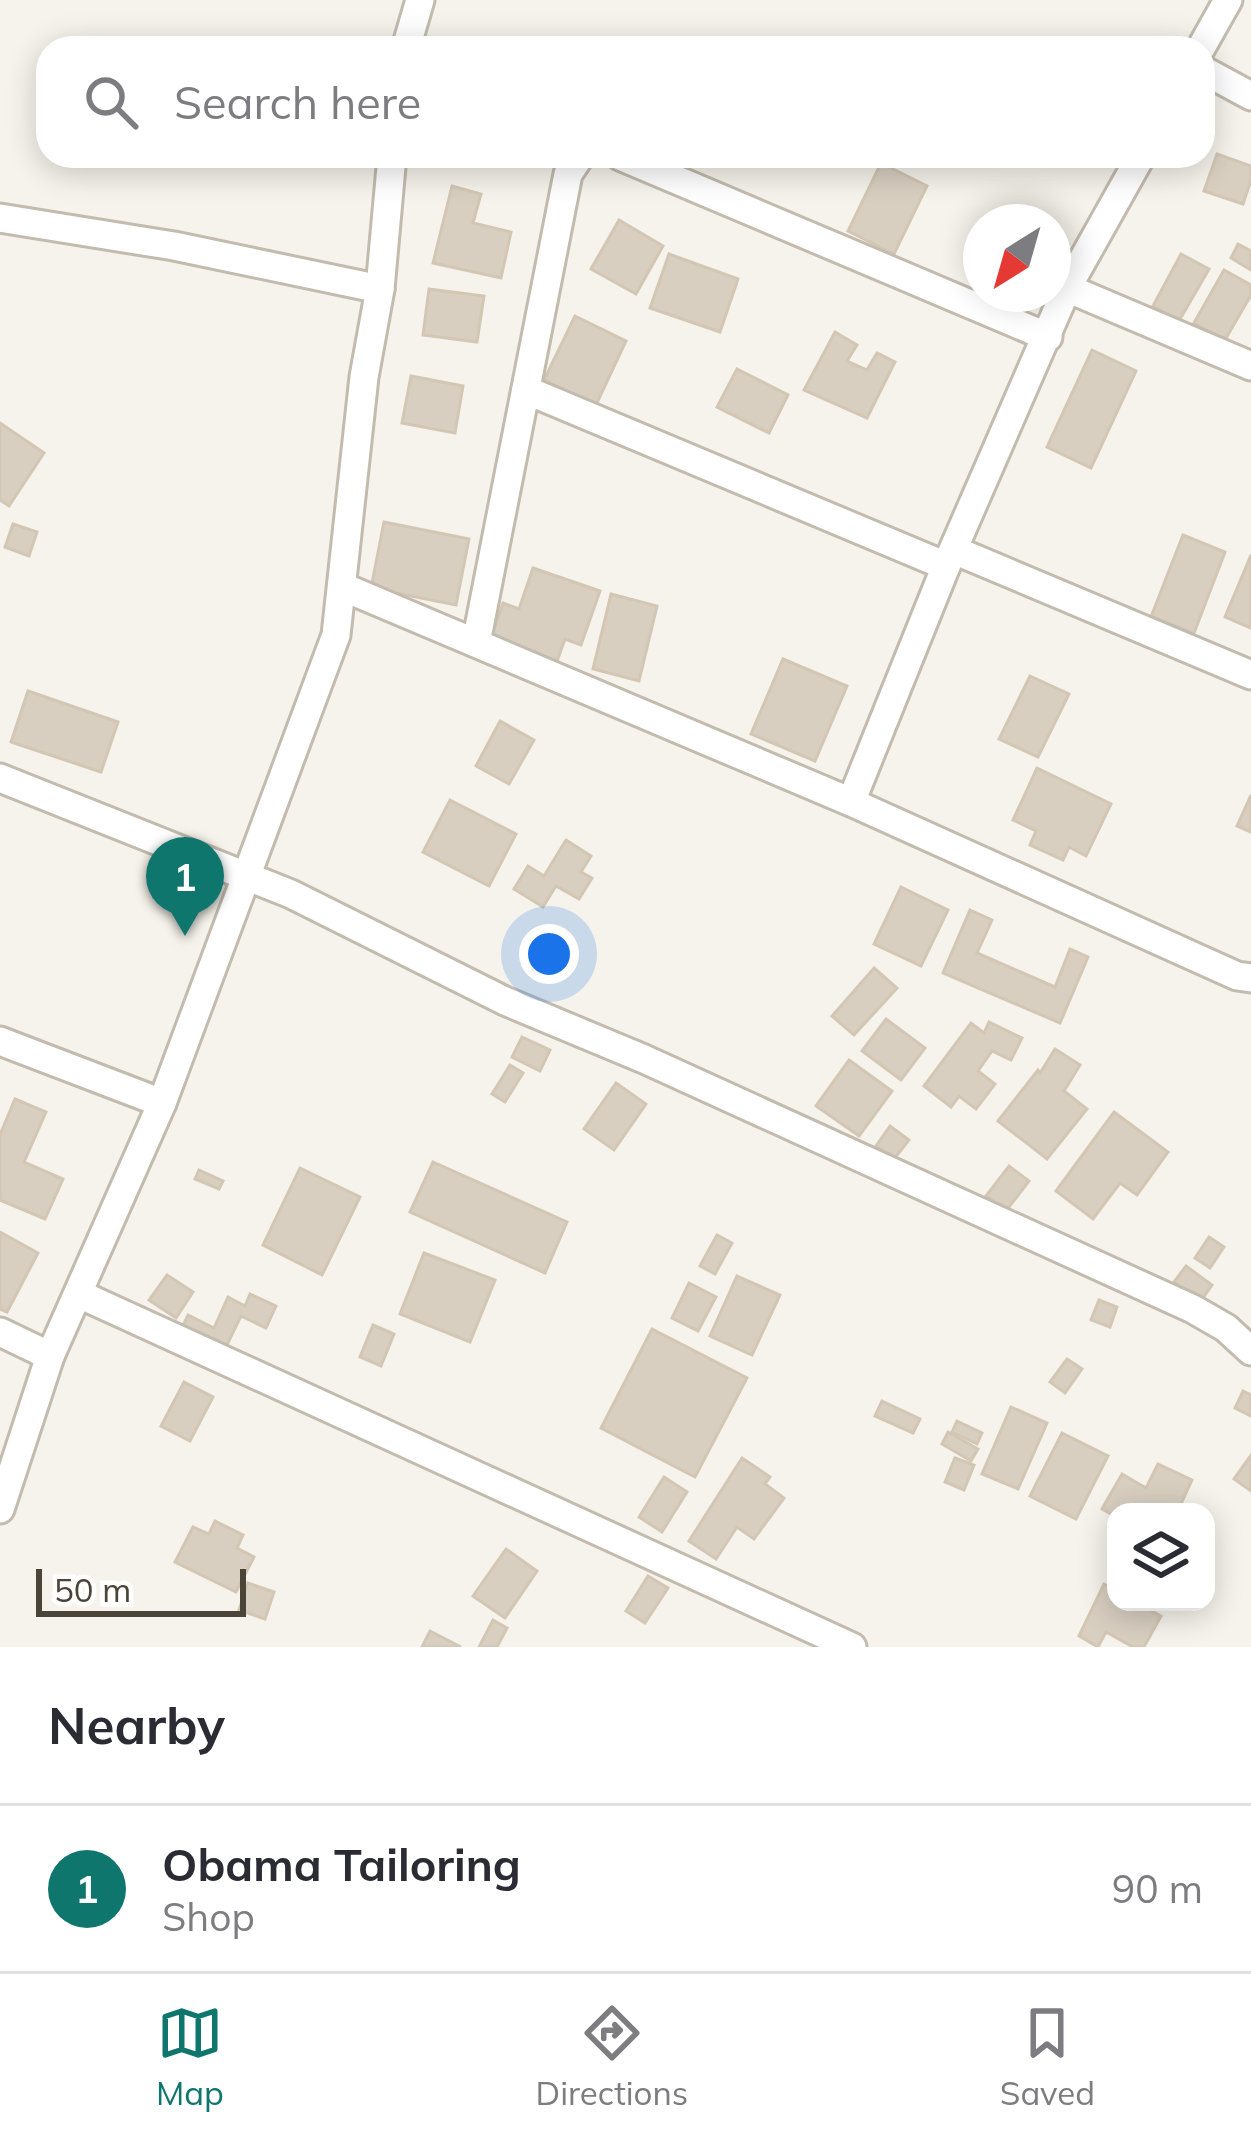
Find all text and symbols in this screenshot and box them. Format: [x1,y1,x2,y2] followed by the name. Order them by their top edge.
[36,36,1215,168] search box
[78,69,144,135] icon: search
[174,74,421,130] text: Search here
[963,204,1071,312] north arrow
[146,837,224,936] pin: 1
[519,924,579,984] your location
[1107,1503,1215,1611] map controls
[1107,1503,1215,1611] button: layers
[36,1563,246,1616] scale bar
[54,1569,131,1610] text: 50 m
[48,1693,225,1757] text: Nearby
[162,1836,521,1892] text: Obama Tailoring
[75,1864,99,1913] text: 1
[1112,1864,1203,1913] text: 90 m
[162,1892,255,1941] text: Shop
[156,2000,224,2113] tab: Map
[536,2000,688,2113] tab: Directions
[1000,2000,1095,2113] tab: Saved

